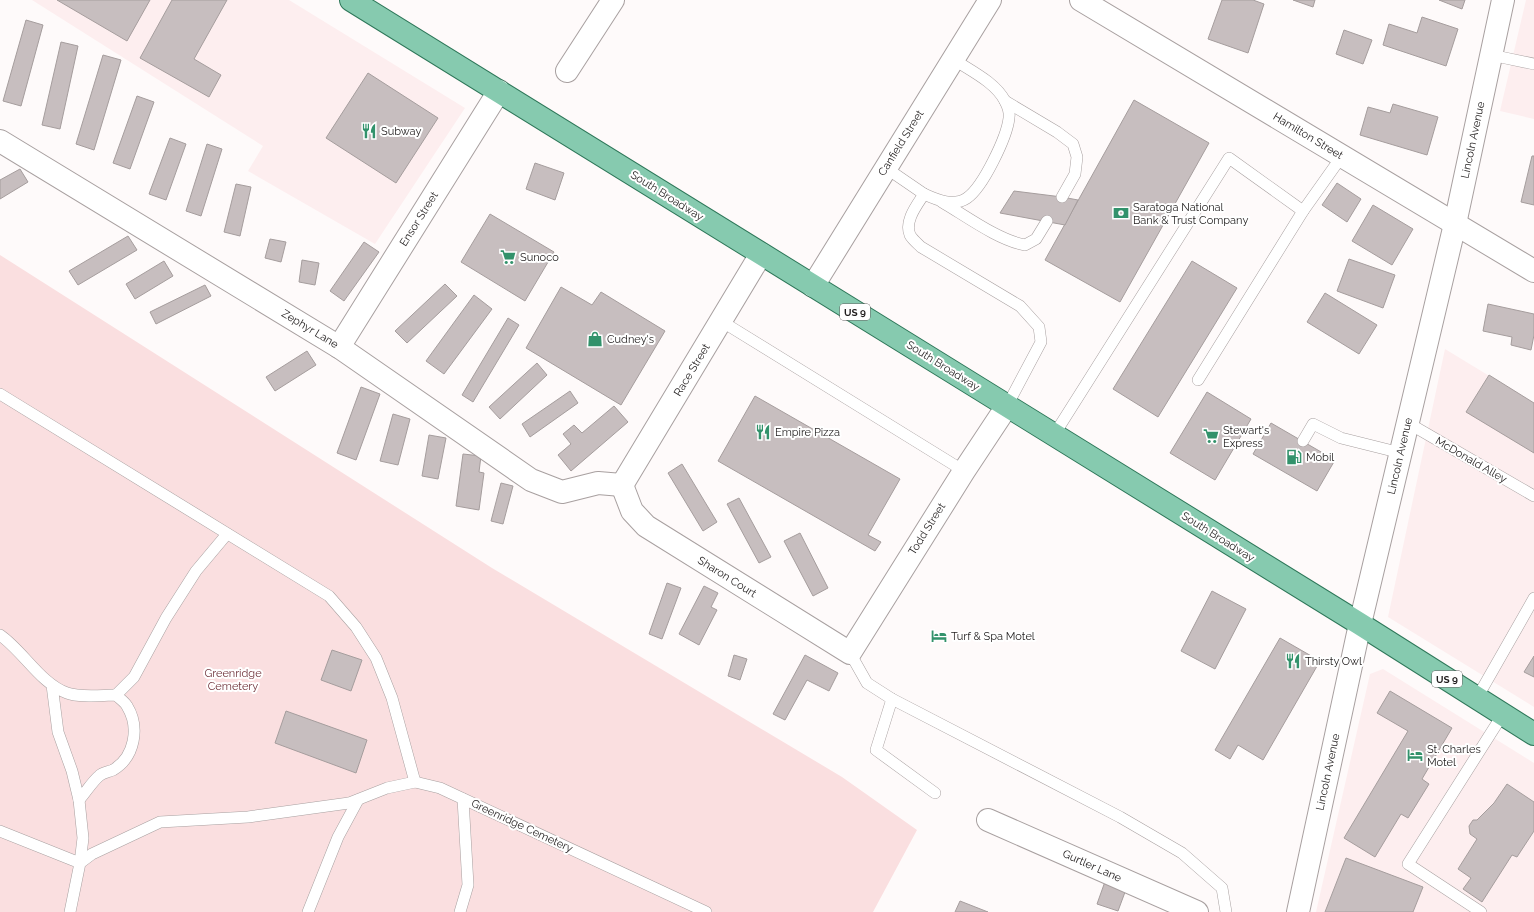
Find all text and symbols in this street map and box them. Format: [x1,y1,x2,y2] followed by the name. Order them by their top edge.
[1459,100,1488,180] street label: Lincoln Avenue
[876,107,927,178] street label: Canfield Street
[1271,110,1346,162] street label: Hamilton Street
[360,122,378,140] restaurant icon: Subway
[381,125,421,138] place label: Subway
[628,168,706,224] street label: South Broadway
[397,189,441,249] street label: Ensor Street
[1133,201,1248,227] place label: Saratoga National Bank & Trust Company
[1112,204,1130,222] bank icon: Saratoga National Bank & Trust Company
[499,248,517,266] supermarket icon: Sunoco
[520,251,559,264] place label: Sunoco
[840,304,870,320] road number: US 9
[279,307,341,351] street label: Zephyr Lane
[586,330,604,348] shop icon: Cudney's
[607,333,654,346] place label: Cudney's
[904,338,982,394] street label: South Broadway
[671,341,713,399] street label: Race Street
[1385,416,1415,496] street label: Lincoln Avenue
[754,423,772,441] restaurant icon: Empire Pizza
[1223,424,1269,450] place label: Stewart's Express
[775,426,840,439] place label: Empire Pizza
[1202,427,1220,445] supermarket icon: Stewart's Express
[1433,434,1509,486] street label: McDonald Alley
[1285,448,1303,466] fuel station icon: Mobil
[1306,451,1334,464] place label: Mobil
[906,500,948,557] street label: Todd Street
[1179,509,1257,565] street label: South Broadway
[695,554,759,600] street label: Sharon Court
[930,627,948,645] hotel icon: Turf & Spa Motel
[951,630,1035,643] place label: Turf & Spa Motel
[1284,652,1302,670] restaurant icon: Thirsty Owl
[1305,655,1362,668] place label: Thirsty Owl
[204,667,262,693] park label: Greenridge Cemetery
[1432,671,1462,687] road number: US 9
[1314,732,1343,812] street label: Lincoln Avenue
[1427,743,1481,769] place label: St. Charles Motel
[1406,746,1424,764] hotel icon: St. Charles Motel
[469,797,575,855] street label: Greenridge Cemetery
[1061,847,1124,885] street label: Gurtler Lane

